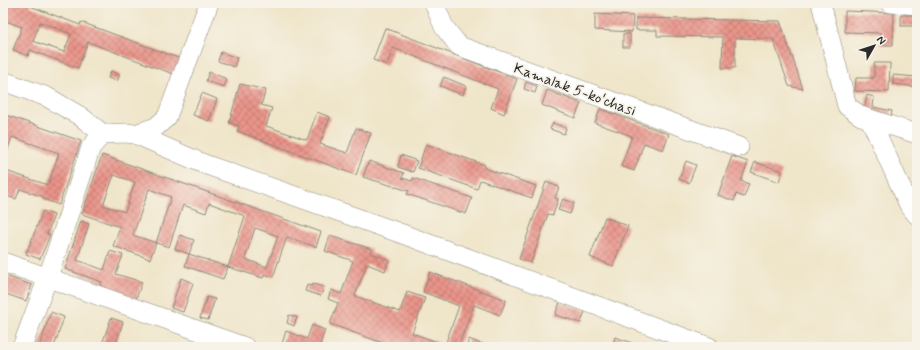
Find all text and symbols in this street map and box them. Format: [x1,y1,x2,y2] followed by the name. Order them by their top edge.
[854,26,894,66] north arrow
[873,33,889,48] text: N
[511,59,639,121] street label: Kamalak 5-koʻchasi

